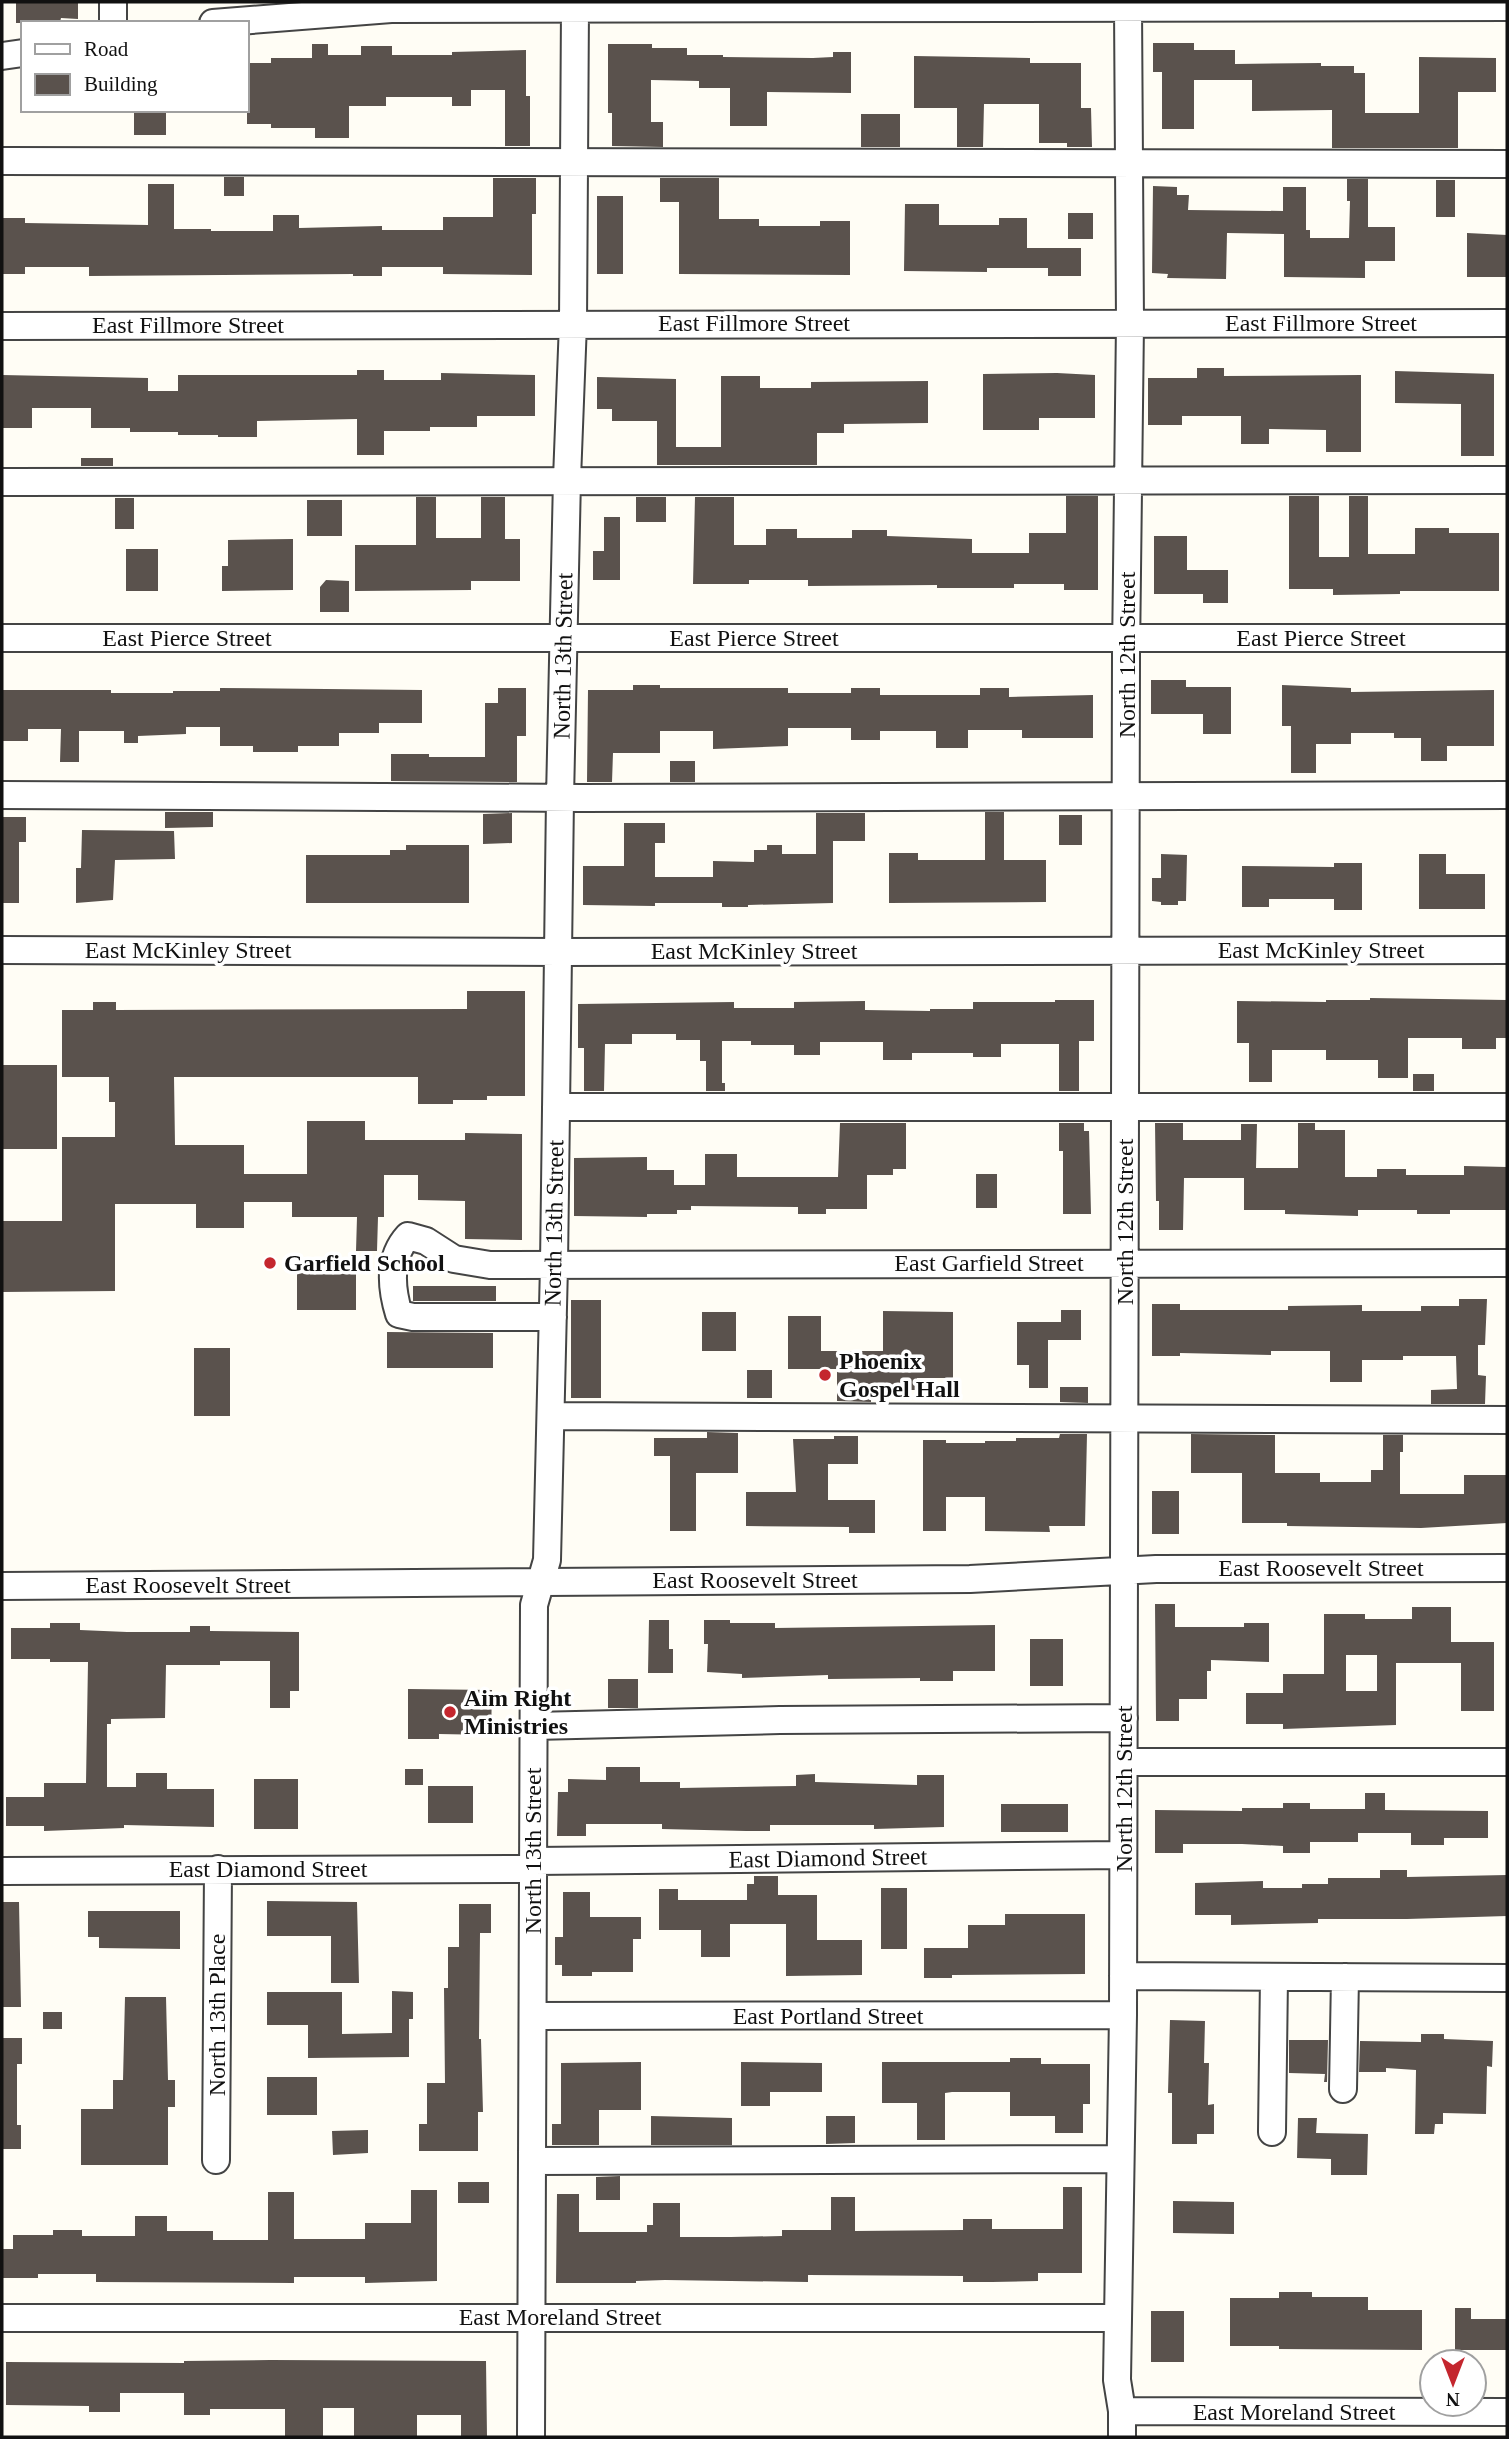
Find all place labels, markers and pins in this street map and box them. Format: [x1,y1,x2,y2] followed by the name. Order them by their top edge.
[284,1250,445,1276] place label: Garfield School
[262,1255,278,1271] marker: Garfield School
[839,1348,960,1402] place label: Phoenix Gospel Hall
[817,1367,833,1383] marker: Phoenix Gospel Hall
[464,1685,571,1739] place label: Aim Right Ministries
[442,1704,458,1720] marker: Aim Right Ministries

